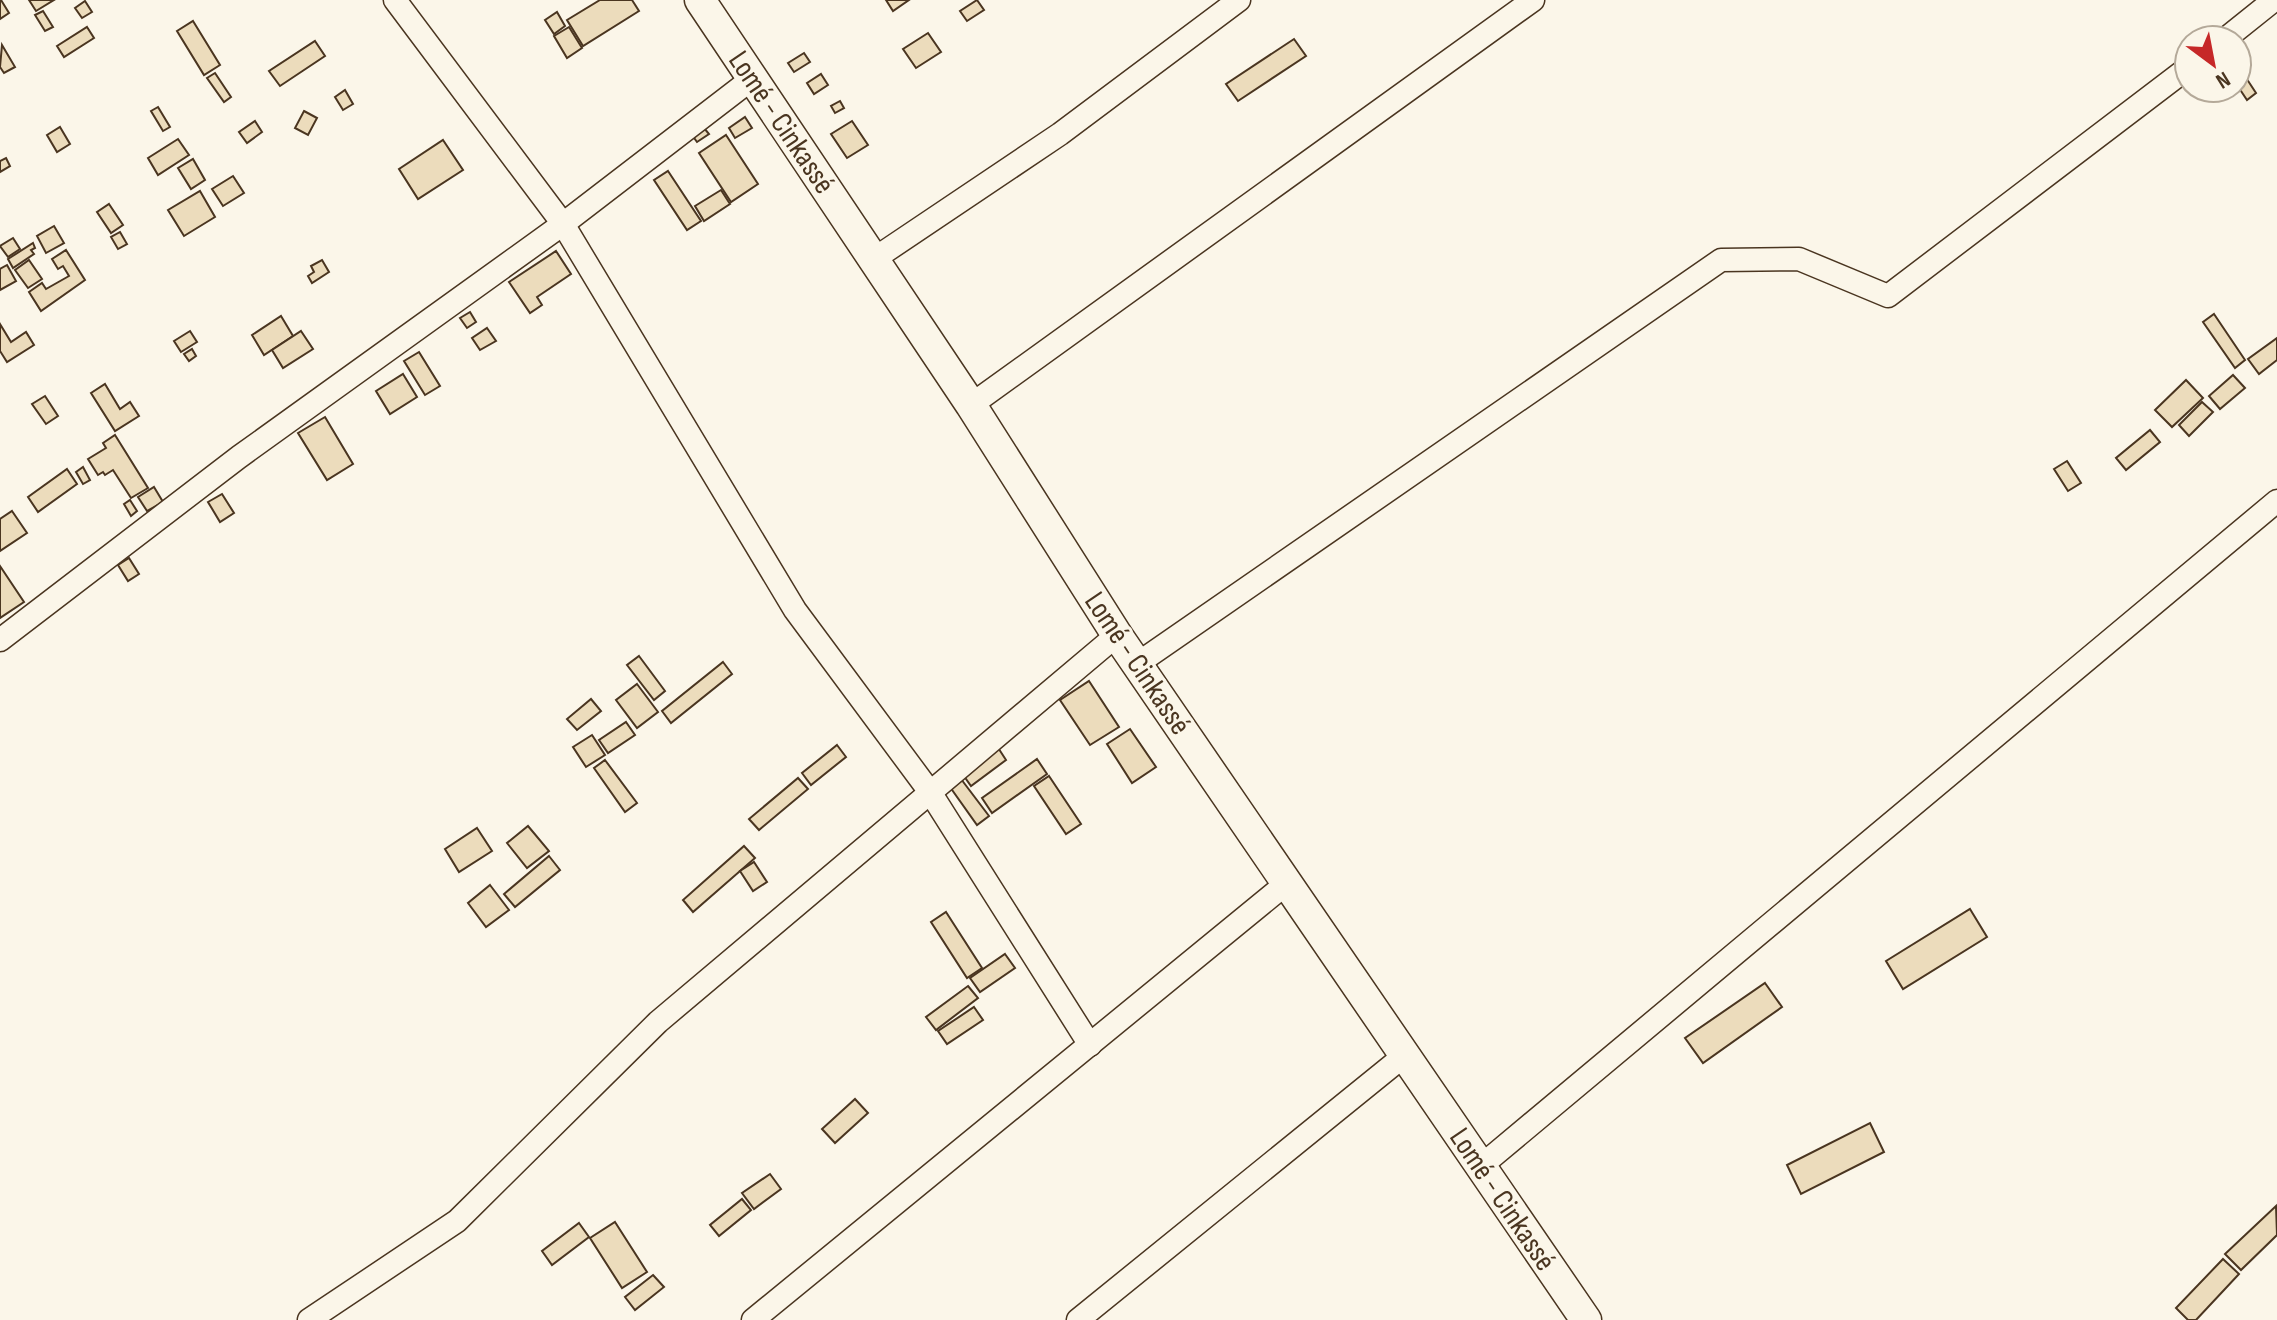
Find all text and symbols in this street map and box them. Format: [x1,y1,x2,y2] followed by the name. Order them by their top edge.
[2173,24,2253,104] north arrow
[720,44,842,201] street label: Lomé - Cinkassé
[2211,65,2235,94] text: N
[1076,585,1198,742] street label: Lomé - Cinkassé
[1441,1121,1563,1278] street label: Lomé - Cinkassé

